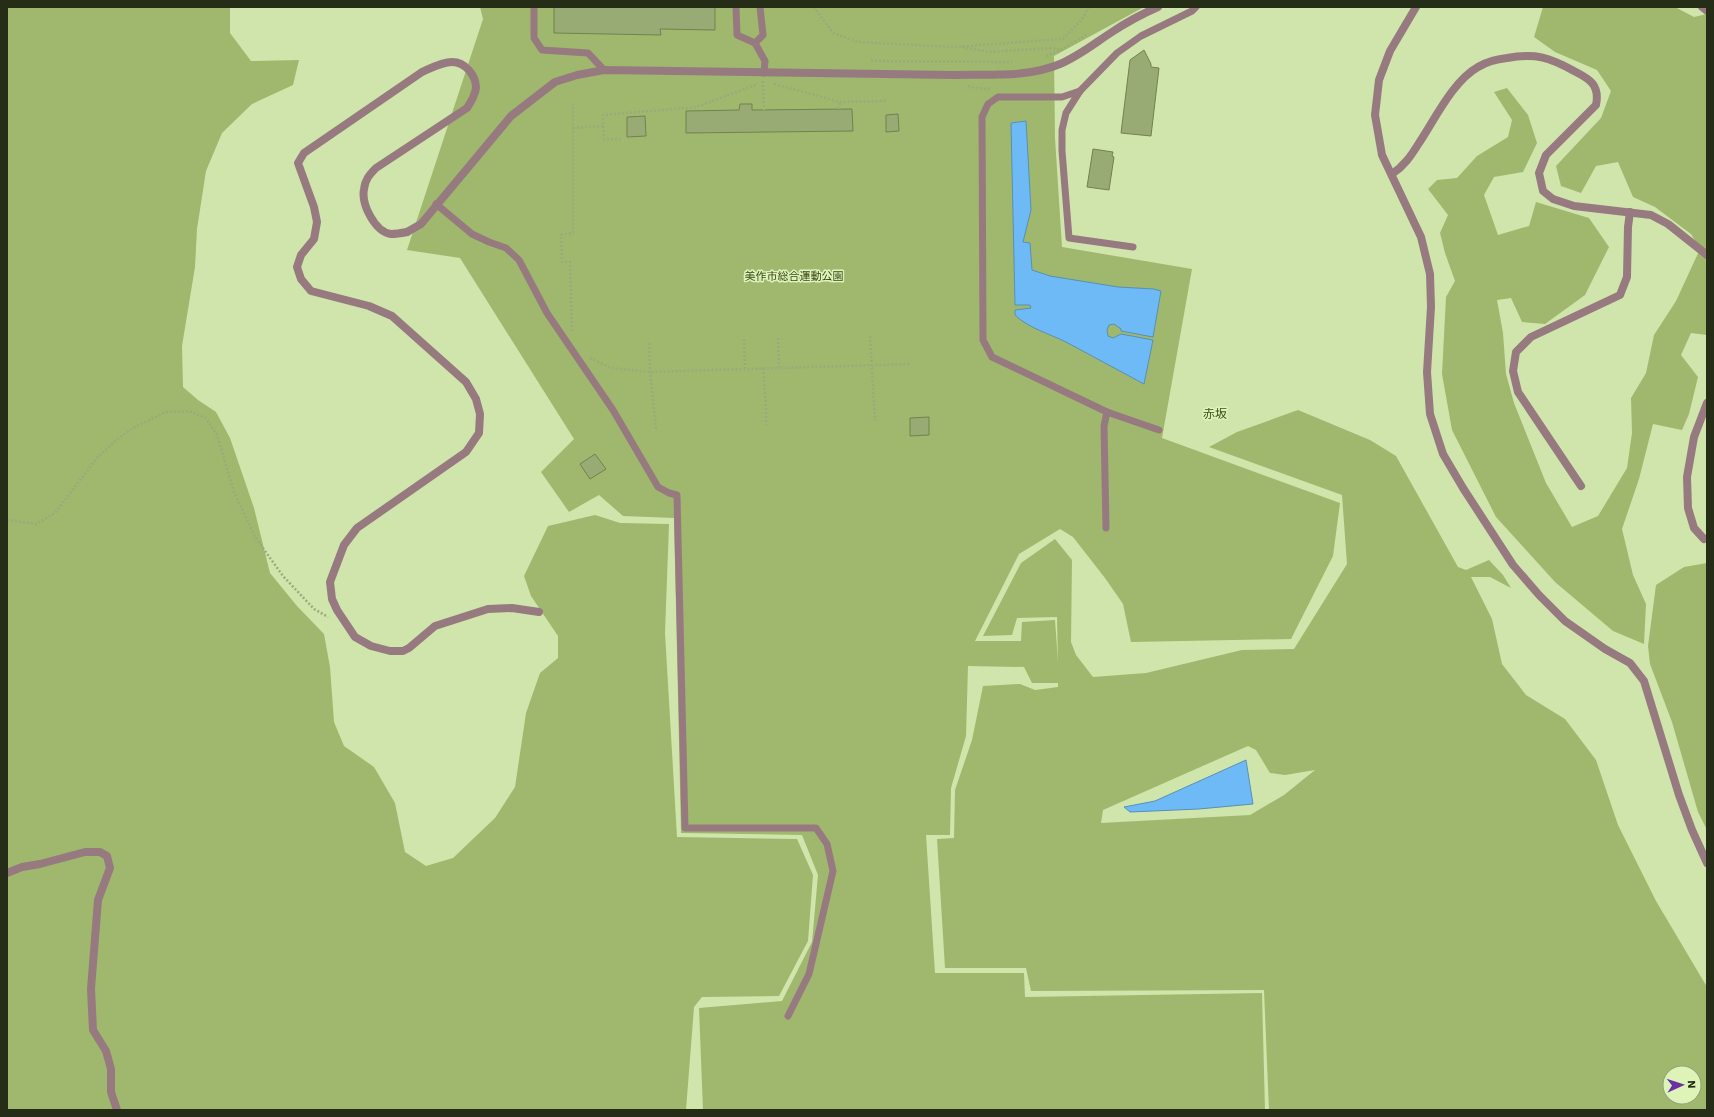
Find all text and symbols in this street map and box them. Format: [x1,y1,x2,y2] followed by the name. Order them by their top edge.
[745,270,844,283] park label: 美作市総合運動公園
[1203,407,1227,421] district label: 赤坂
[1662,1065,1702,1105] north arrow
[1685,1080,1698,1089] text: N

